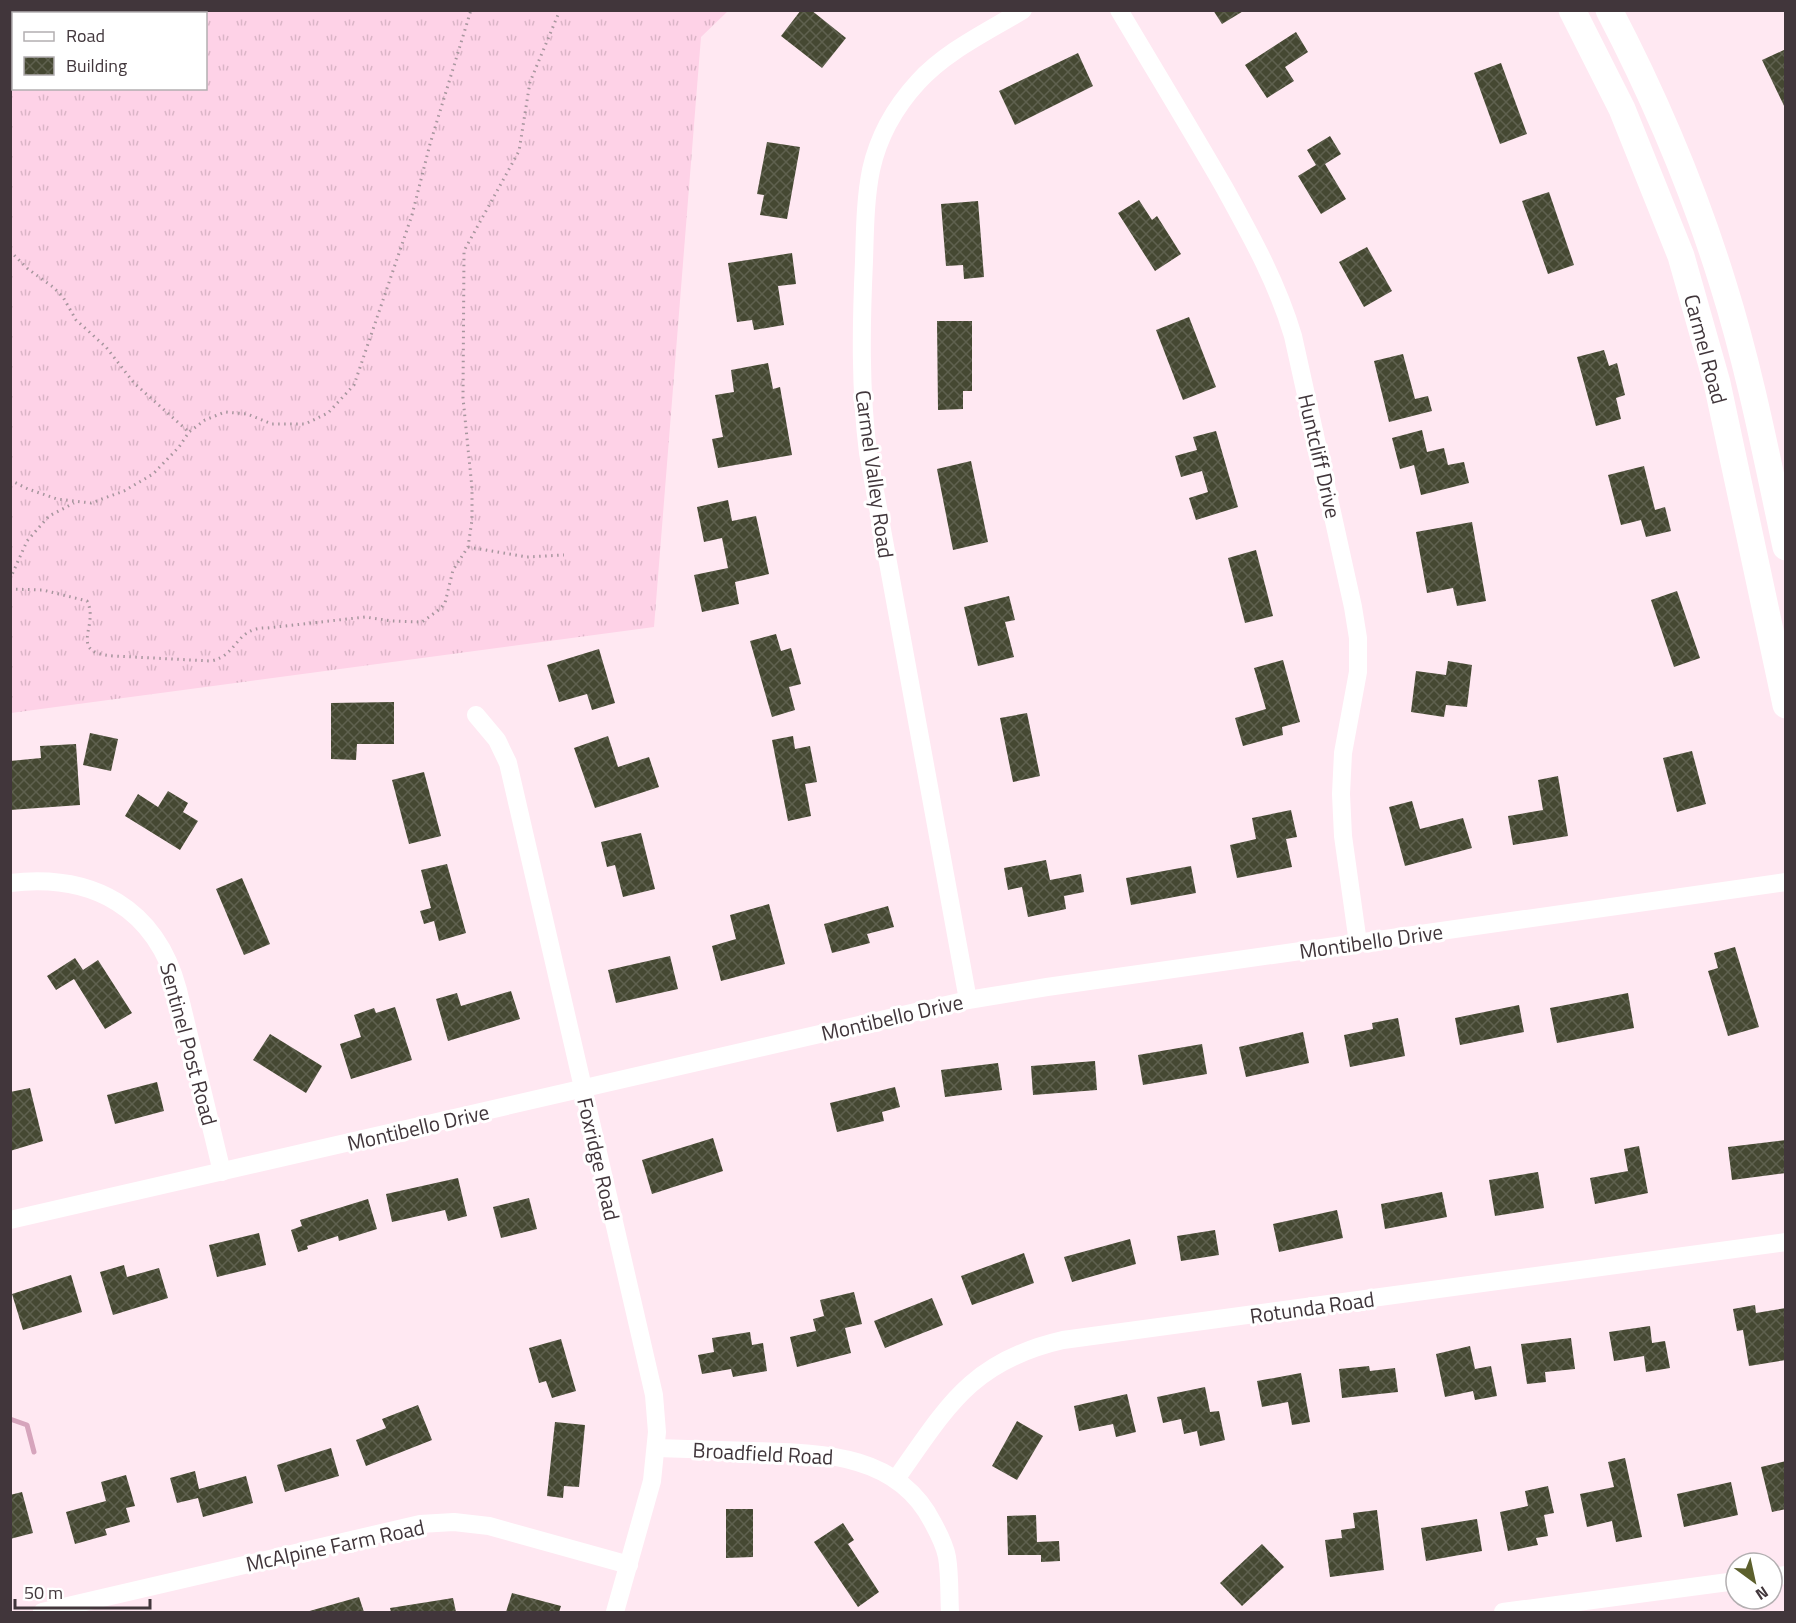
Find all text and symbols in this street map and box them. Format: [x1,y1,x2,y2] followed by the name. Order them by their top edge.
[12,12,207,90] legend
[66,22,105,49] text: Road
[66,52,127,79] text: Building
[1676,291,1736,407] street label: Carmel Road
[847,388,903,560] street label: Carmel Valley Road
[1290,391,1350,521] street label: Huntcliff Drive
[1297,915,1445,967] street label: Montibello Drive
[152,959,226,1129] street label: Sentinel Post Road
[818,985,966,1049] street label: Montibello Drive
[569,1094,629,1224] street label: Foxridge Road
[344,1095,492,1159] street label: Montibello Drive
[1248,1282,1376,1332] street label: Rotunda Road
[692,1433,834,1473] street label: Broadfield Road
[243,1510,427,1580] street label: McAlpine Farm Road
[1724,1551,1784,1611] north arrow
[15,1572,150,1610] scale bar
[24,1579,63,1606] text: 50 m
[1751,1580,1773,1607] text: N

